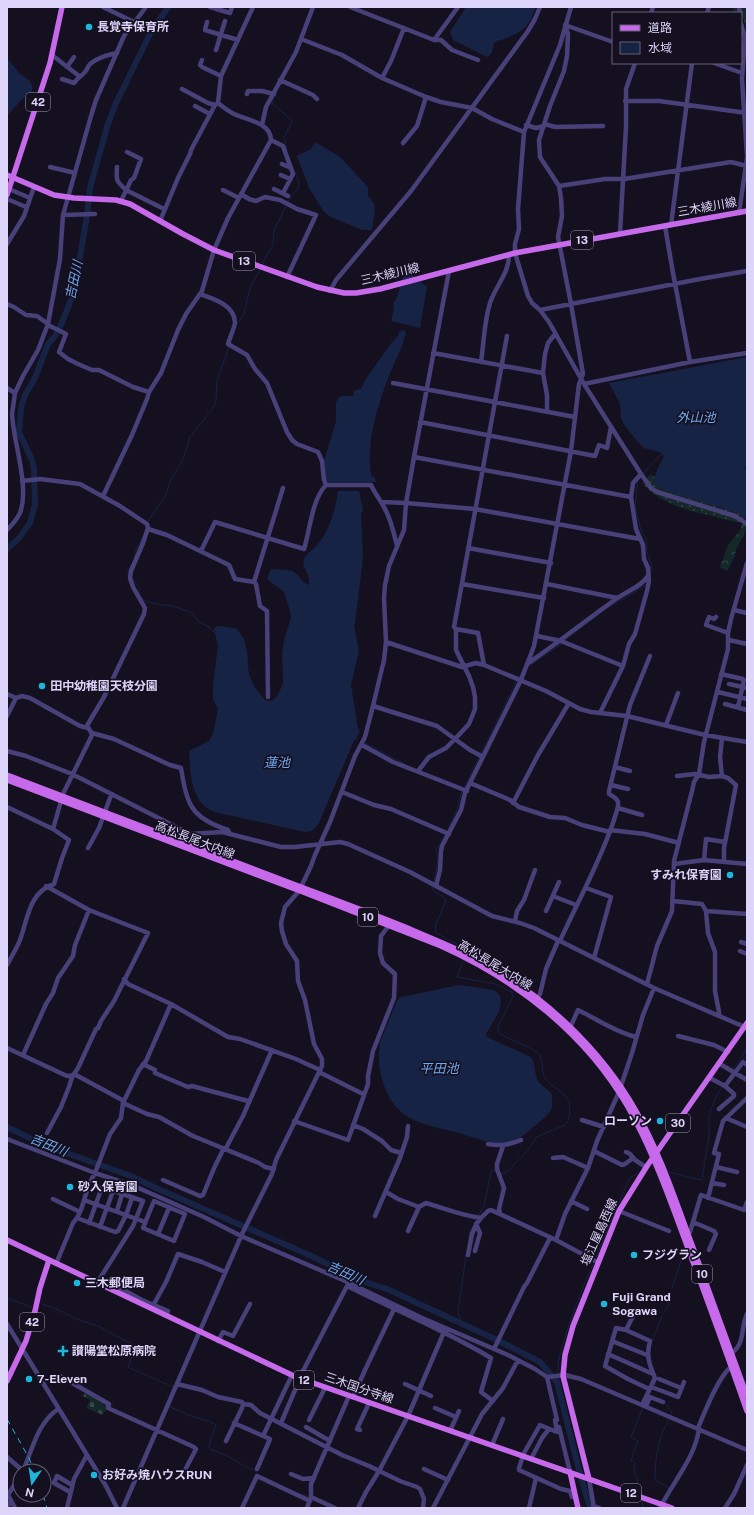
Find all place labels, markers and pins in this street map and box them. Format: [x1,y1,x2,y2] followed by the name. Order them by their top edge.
[97,20,169,34] place label: 長覚寺保育所
[84,22,94,32] marker: 長覚寺保育所
[50,679,158,693] place label: 田中幼稚園天枝分園
[37,681,47,691] marker: 田中幼稚園天枝分園
[650,868,722,882] place label: すみれ保育園
[725,870,735,880] marker: すみれ保育園
[604,1114,652,1128] place label: ローソン
[655,1116,665,1126] marker: ローソン
[77,1180,138,1194] place label: 砂入保育園
[65,1182,75,1192] marker: 砂入保育園
[642,1248,702,1262] place label: フジグラン
[629,1250,639,1260] marker: フジグラン
[85,1276,145,1290] place label: 三木郵便局
[72,1278,82,1288] marker: 三木郵便局
[612,1290,671,1318] place label: Fuji Grand Sogawa
[599,1299,609,1309] marker: Fuji Grand Sogawa
[72,1344,156,1358] place label: 讃陽堂松原病院
[57,1345,69,1357] marker: 讃陽堂松原病院
[37,1372,87,1386] place label: 7-Eleven
[24,1374,34,1384] marker: 7-Eleven
[102,1468,212,1482] place label: お好み焼ハウスRUN
[89,1470,99,1480] marker: お好み焼ハウスRUN

